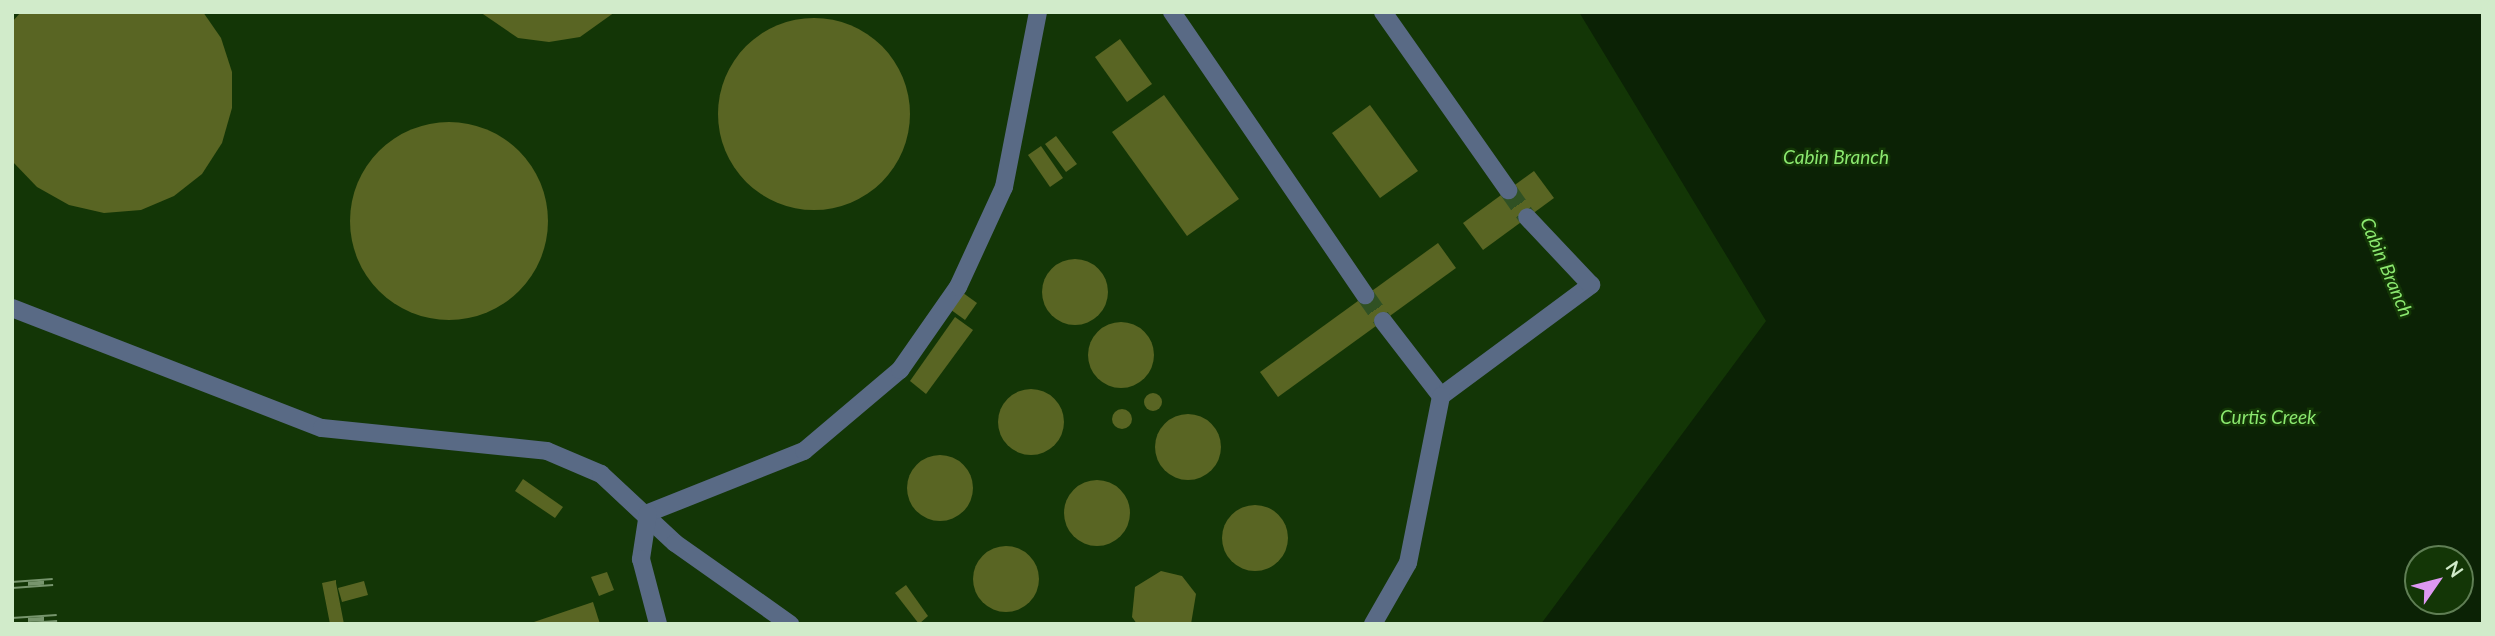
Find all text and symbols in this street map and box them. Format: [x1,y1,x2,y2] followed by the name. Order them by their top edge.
[1783,146,1889,168] water label: Cabin Branch
[2356,214,2418,320] water label: Cabin Branch
[2220,406,2316,428] water label: Curtis Creek
[2404,545,2474,615] north arrow
[2441,556,2469,581] text: N

